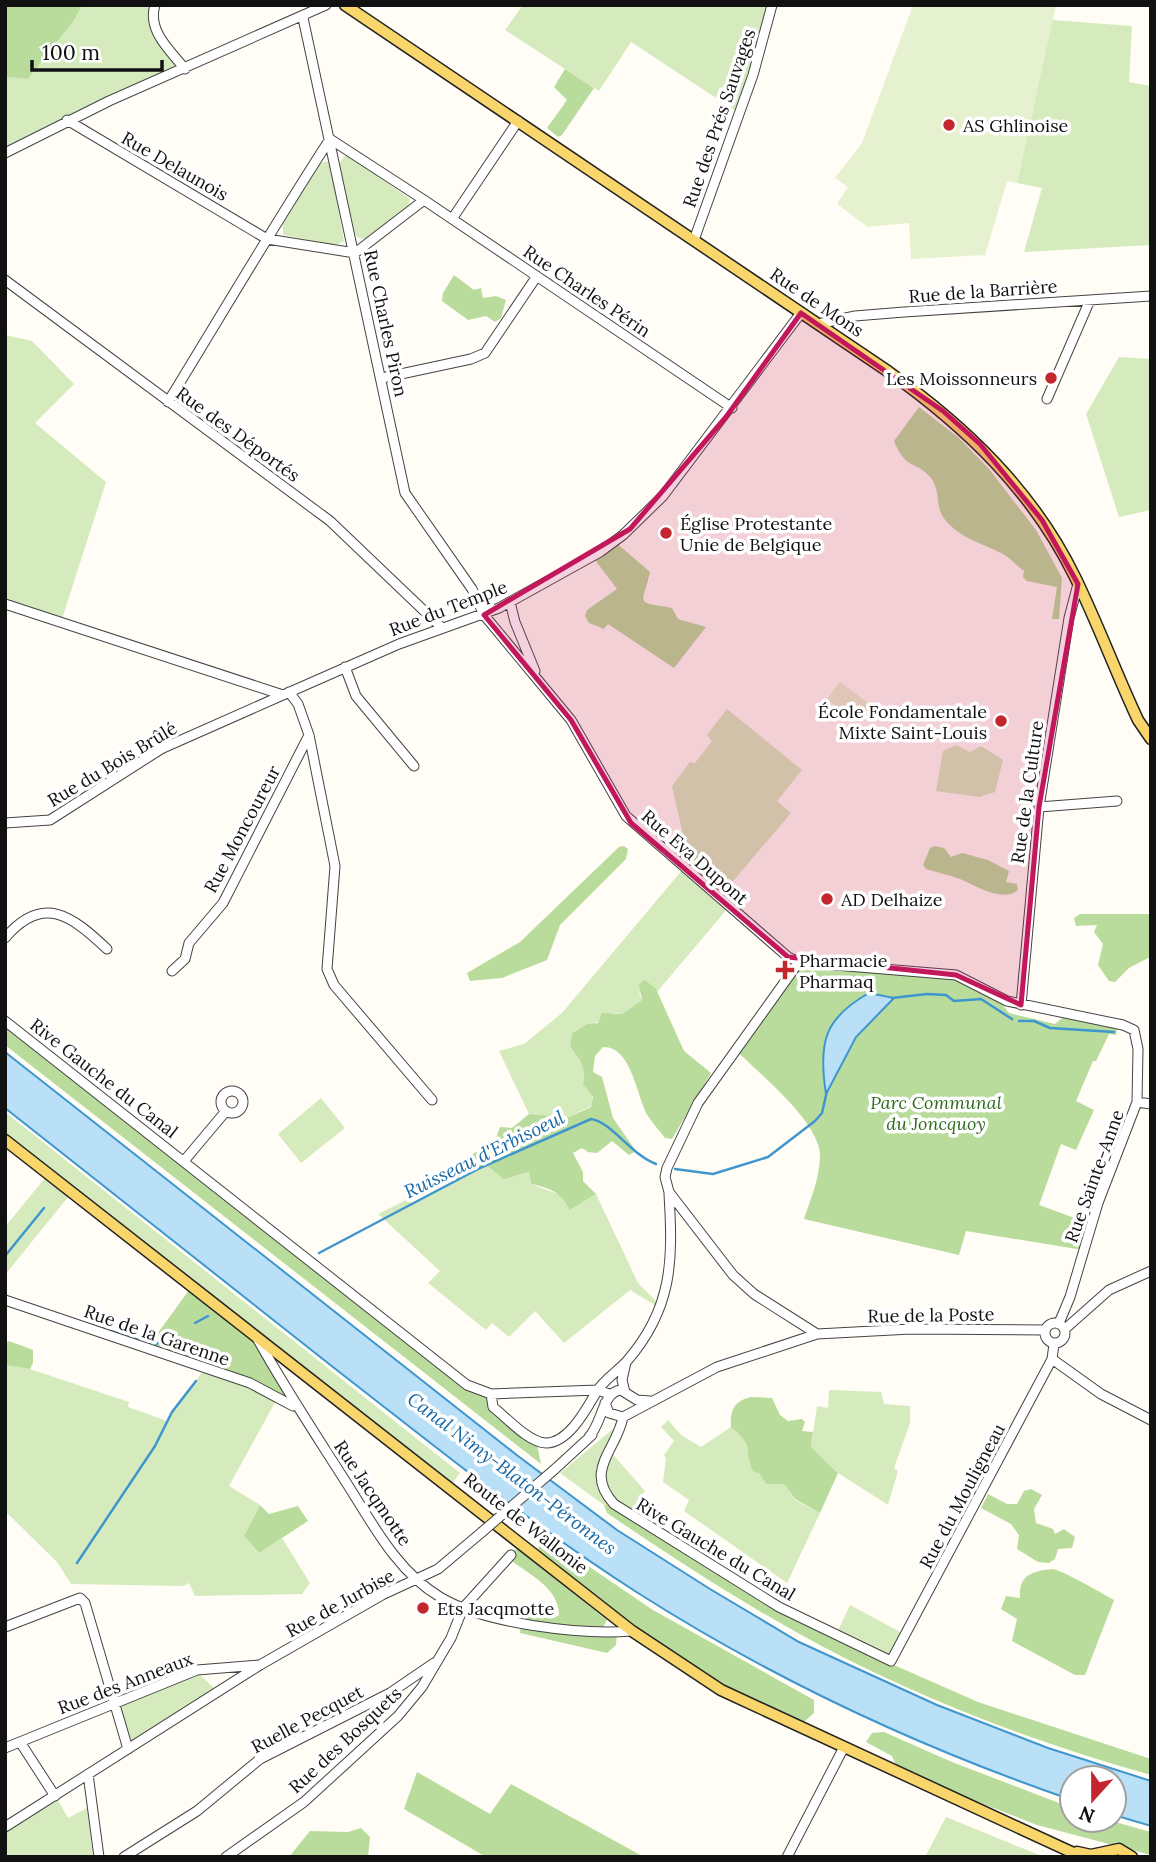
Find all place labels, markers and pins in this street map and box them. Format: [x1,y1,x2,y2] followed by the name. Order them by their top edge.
[962,114,1068,137] place label: AS Ghlinoise
[941,117,957,133] marker: AS Ghlinoise
[886,367,1037,390] place label: Les Moissonneurs
[1043,370,1059,386] marker: Les Moissonneurs
[680,512,832,556] place label: Église Protestante Unie de Belgique
[658,525,674,541] marker: Église Protestante Unie de Belgique
[818,700,987,744] place label: École Fondamentale Mixte Saint-Louis
[993,713,1009,729] marker: École Fondamentale Mixte Saint-Louis
[840,888,943,911] place label: AD Delhaize
[819,891,835,907] marker: AD Delhaize
[799,949,888,993] place label: Pharmacie Pharmaq
[777,962,793,978] marker: Pharmacie Pharmaq
[437,1597,554,1620] place label: Ets Jacqmotte
[415,1600,431,1616] marker: Ets Jacqmotte

